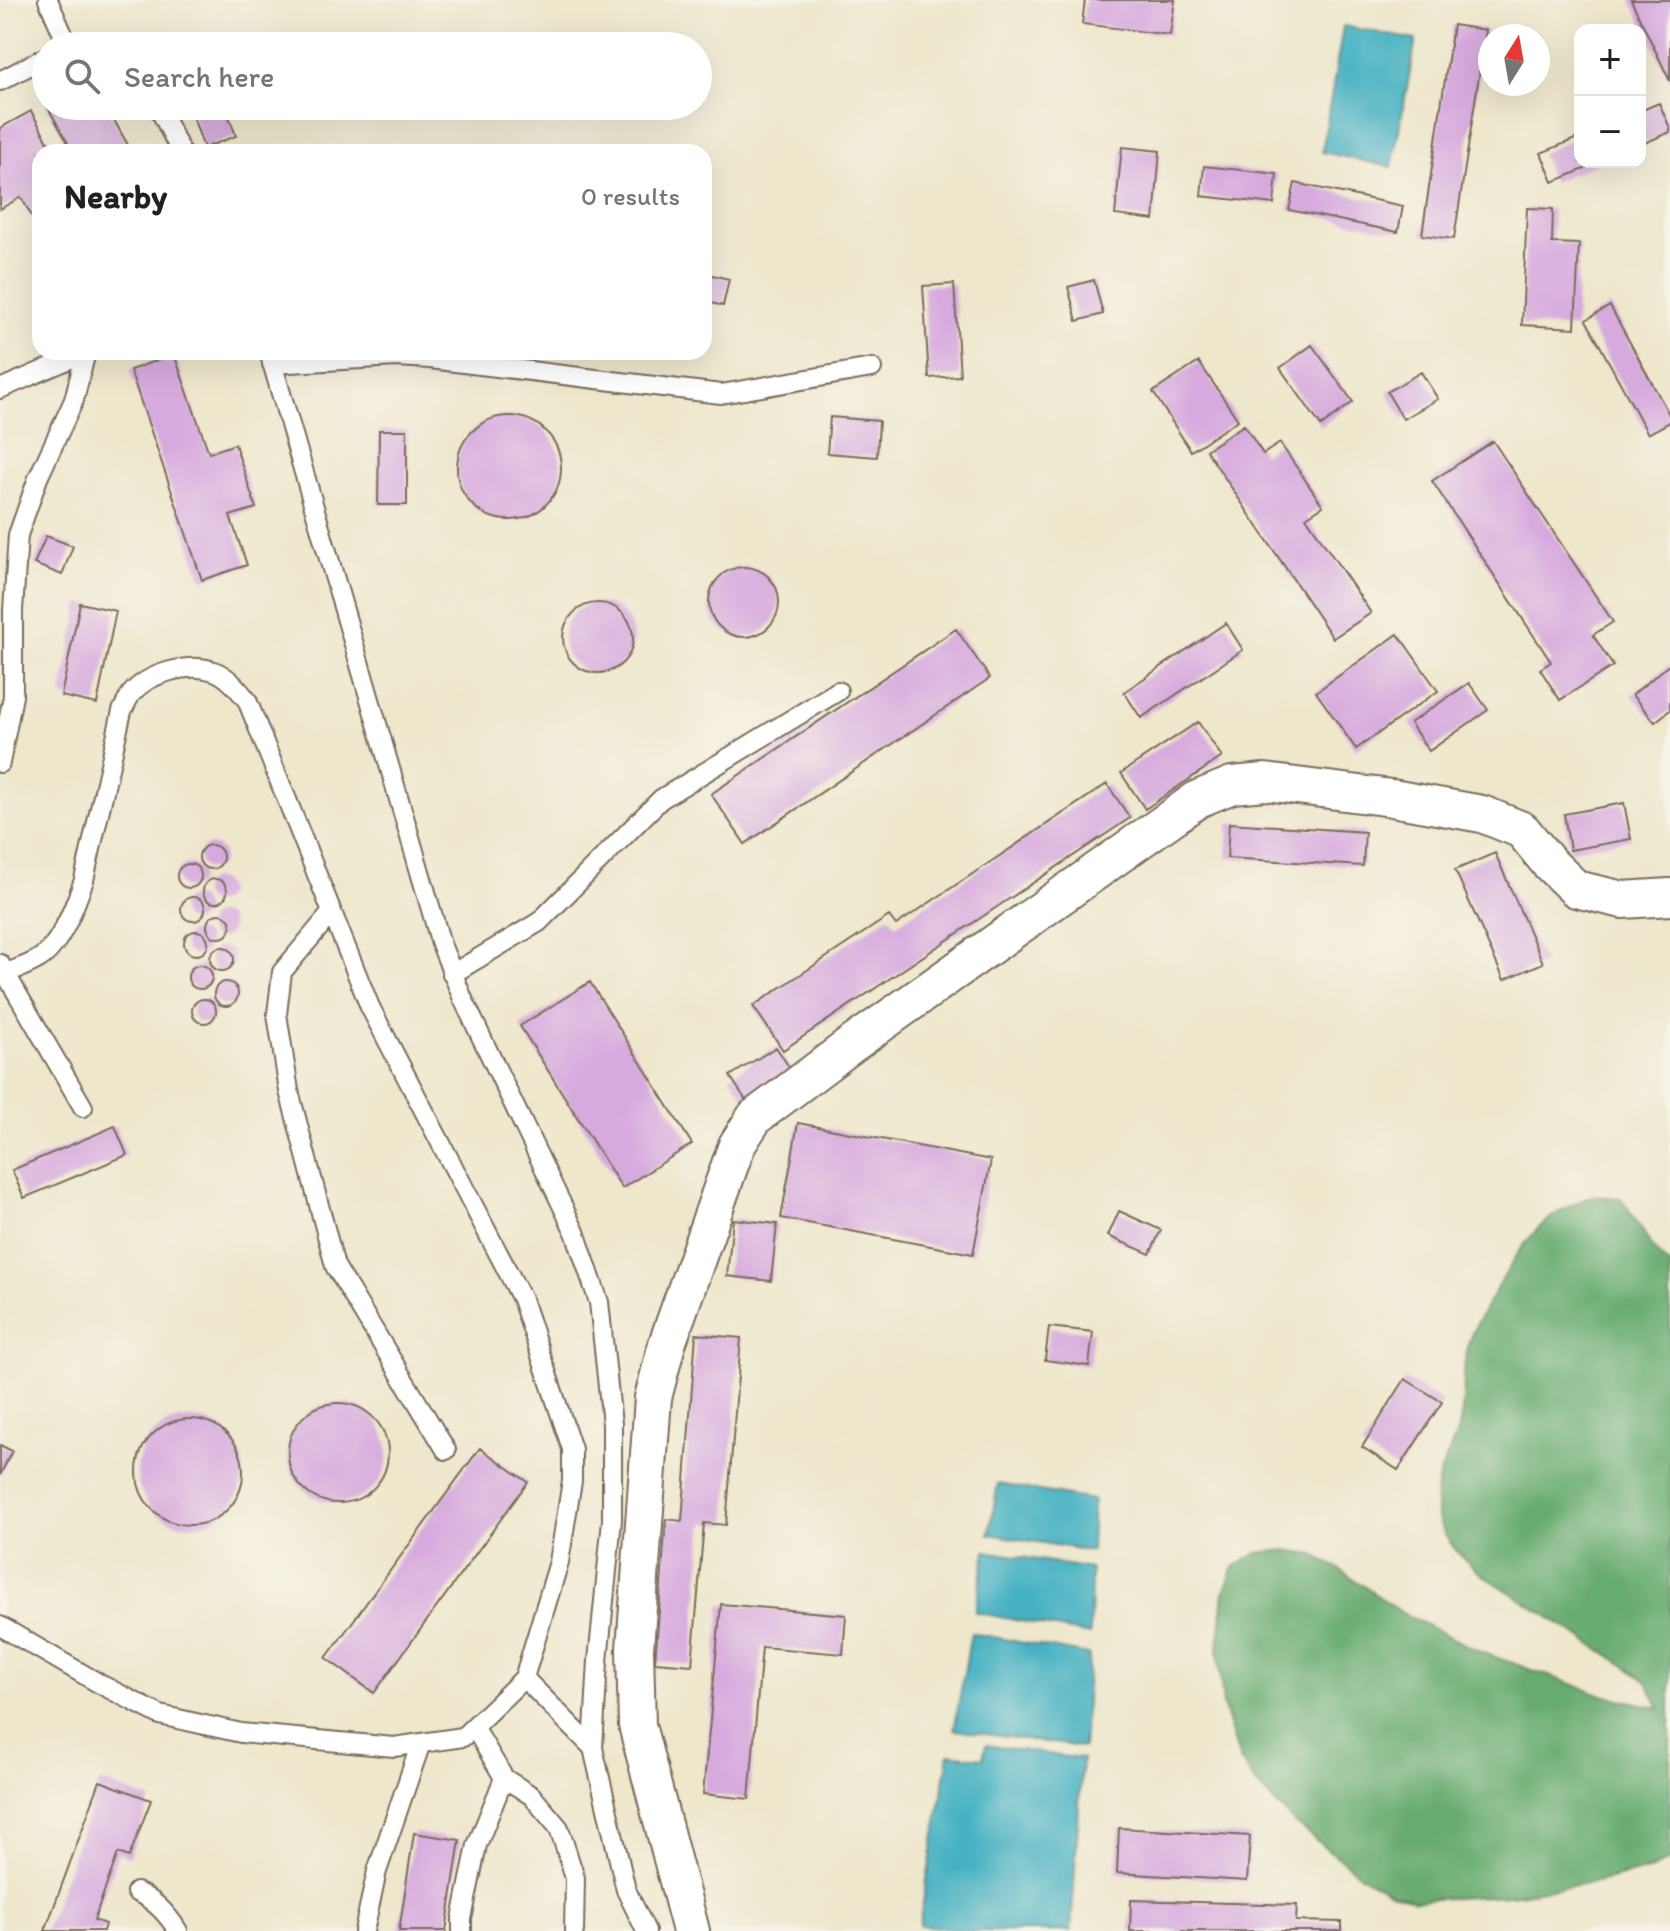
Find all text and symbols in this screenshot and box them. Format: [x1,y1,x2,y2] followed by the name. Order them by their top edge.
[1478,24,1550,96] north arrow
[1574,24,1646,168] map controls
[1574,24,1646,96] button: +
[32,32,712,120] search box
[60,54,104,98] icon: search
[124,58,274,95] text: Search here
[1574,96,1646,168] button: −
[64,176,167,217] text: Nearby
[581,180,680,212] text: 0 results

